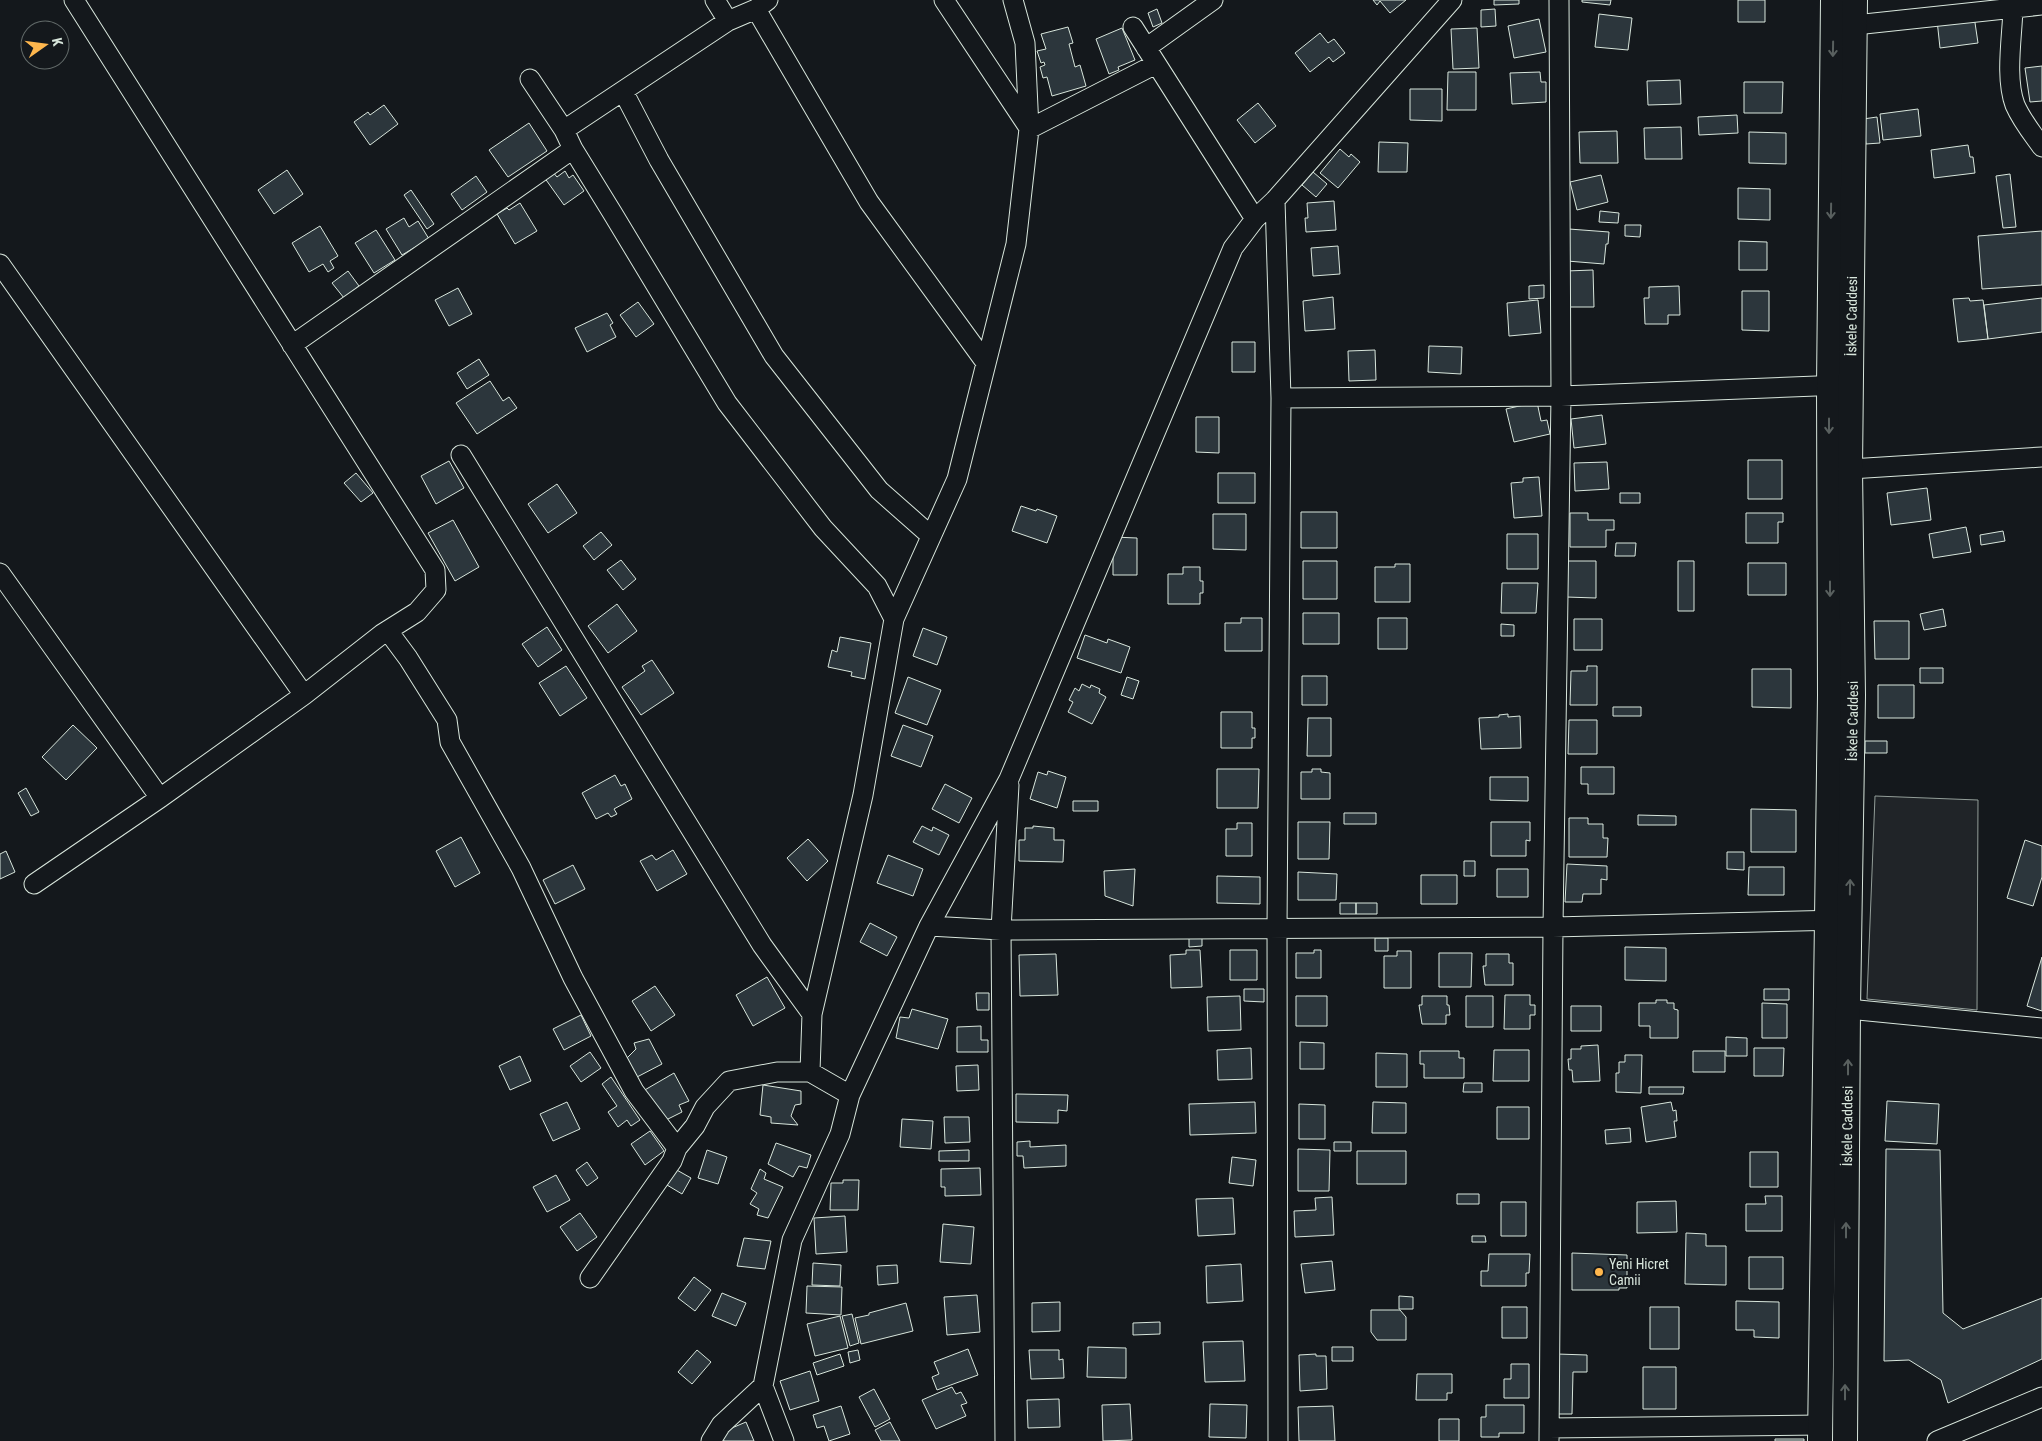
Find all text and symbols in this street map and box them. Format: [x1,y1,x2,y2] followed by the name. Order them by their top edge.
[20,20,70,70] north arrow
[49,36,66,48] text: K
[1828,40,1838,56] one-way arrow
[1826,202,1836,219] one-way arrow
[1843,276,1860,356] street label: İskele Caddesi
[1824,418,1834,434] one-way arrow
[1825,580,1835,596] one-way arrow
[1844,681,1861,761] street label: İskele Caddesi
[1845,880,1855,896] one-way arrow
[1843,1060,1852,1076] one-way arrow
[1839,1086,1855,1166] street label: İskele Caddesi
[1841,1222,1851,1238] one-way arrow
[1609,1256,1669,1288] place label: Yeni Hicret Camii
[1593,1266,1605,1278] marker: Yeni Hicret Camii
[1840,1385,1850,1401] one-way arrow

